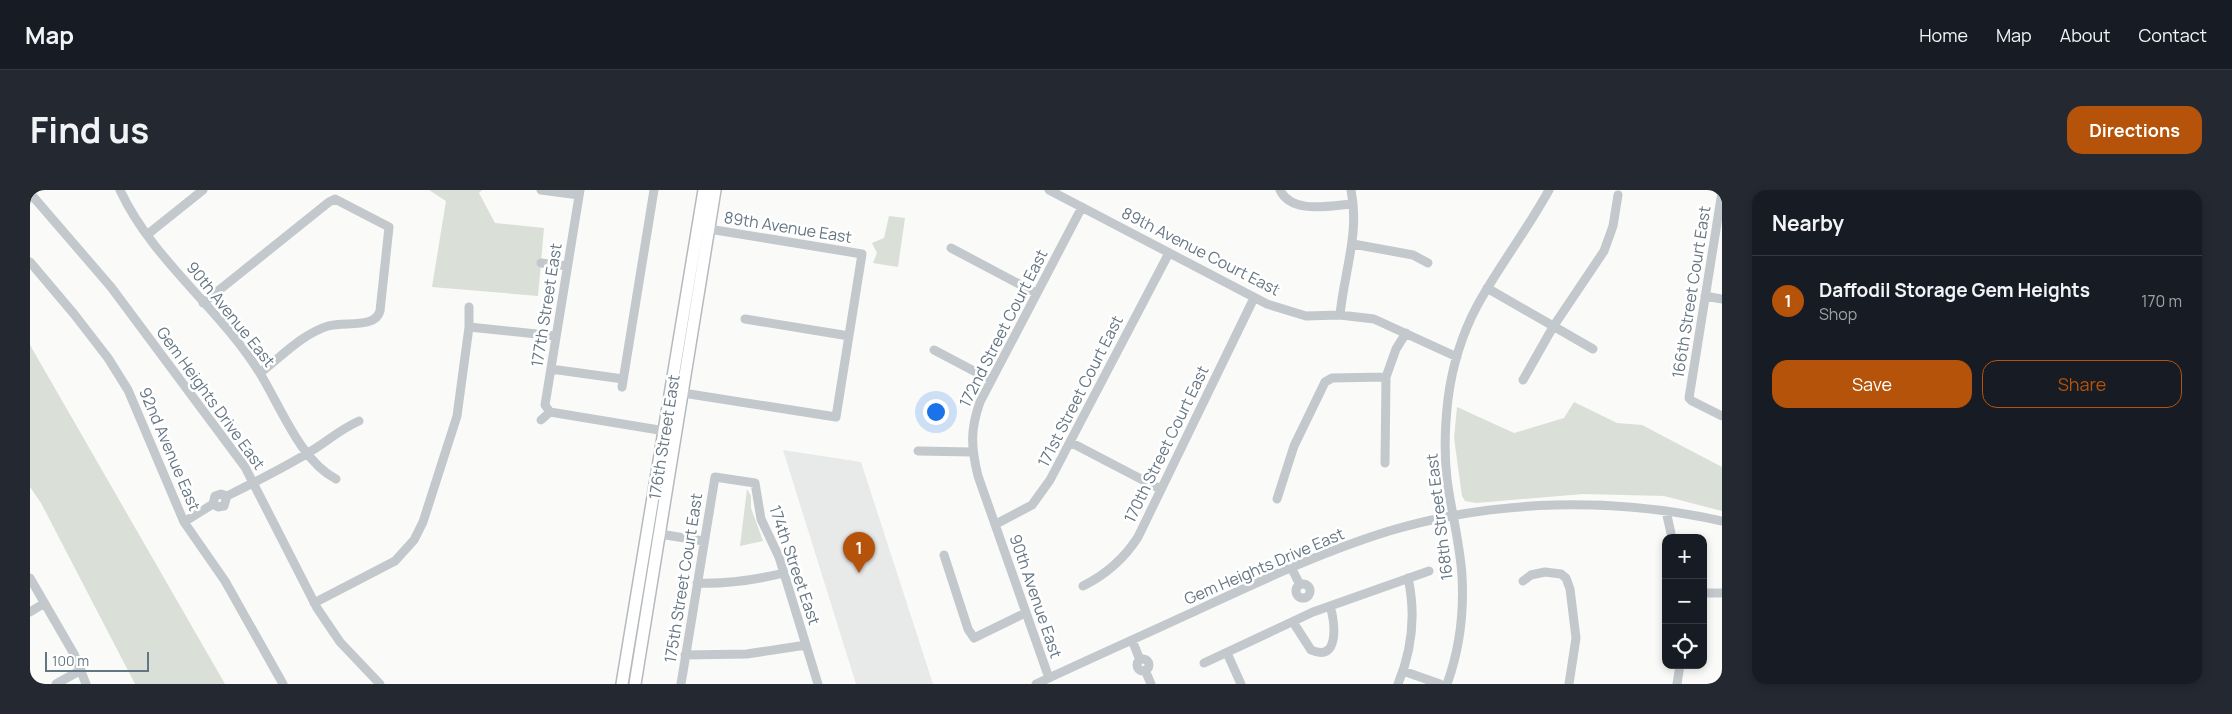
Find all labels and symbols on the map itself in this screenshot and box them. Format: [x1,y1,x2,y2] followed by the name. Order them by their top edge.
[1118,201,1284,301] street label: 89th Avenue Court East
[1667,204,1715,380] street label: 166th Street Court East
[723,206,853,248] street label: 89th Avenue East
[525,242,567,368] street label: 177th Street East
[954,245,1052,411] street label: 172nd Street Court East
[182,257,280,371] street label: 90th Avenue East
[1032,311,1128,471] street label: 171st Street Court East
[152,322,270,474] street label: Gem Heights Drive East
[1118,362,1214,526] street label: 170th Street Court East
[643,373,685,501] street label: 176th Street East
[134,384,206,514] street label: 92nd Avenue East
[923,399,949,425] your location
[1420,452,1458,582] street label: 168th Street East
[659,492,707,664] street label: 175th Street Court East
[764,502,826,628] street label: 174th Street East
[1181,522,1347,610] street label: Gem Heights Drive East
[1005,531,1067,661] street label: 90th Avenue East
[843,532,875,573] pin: 1
[45,649,149,672] scale bar

